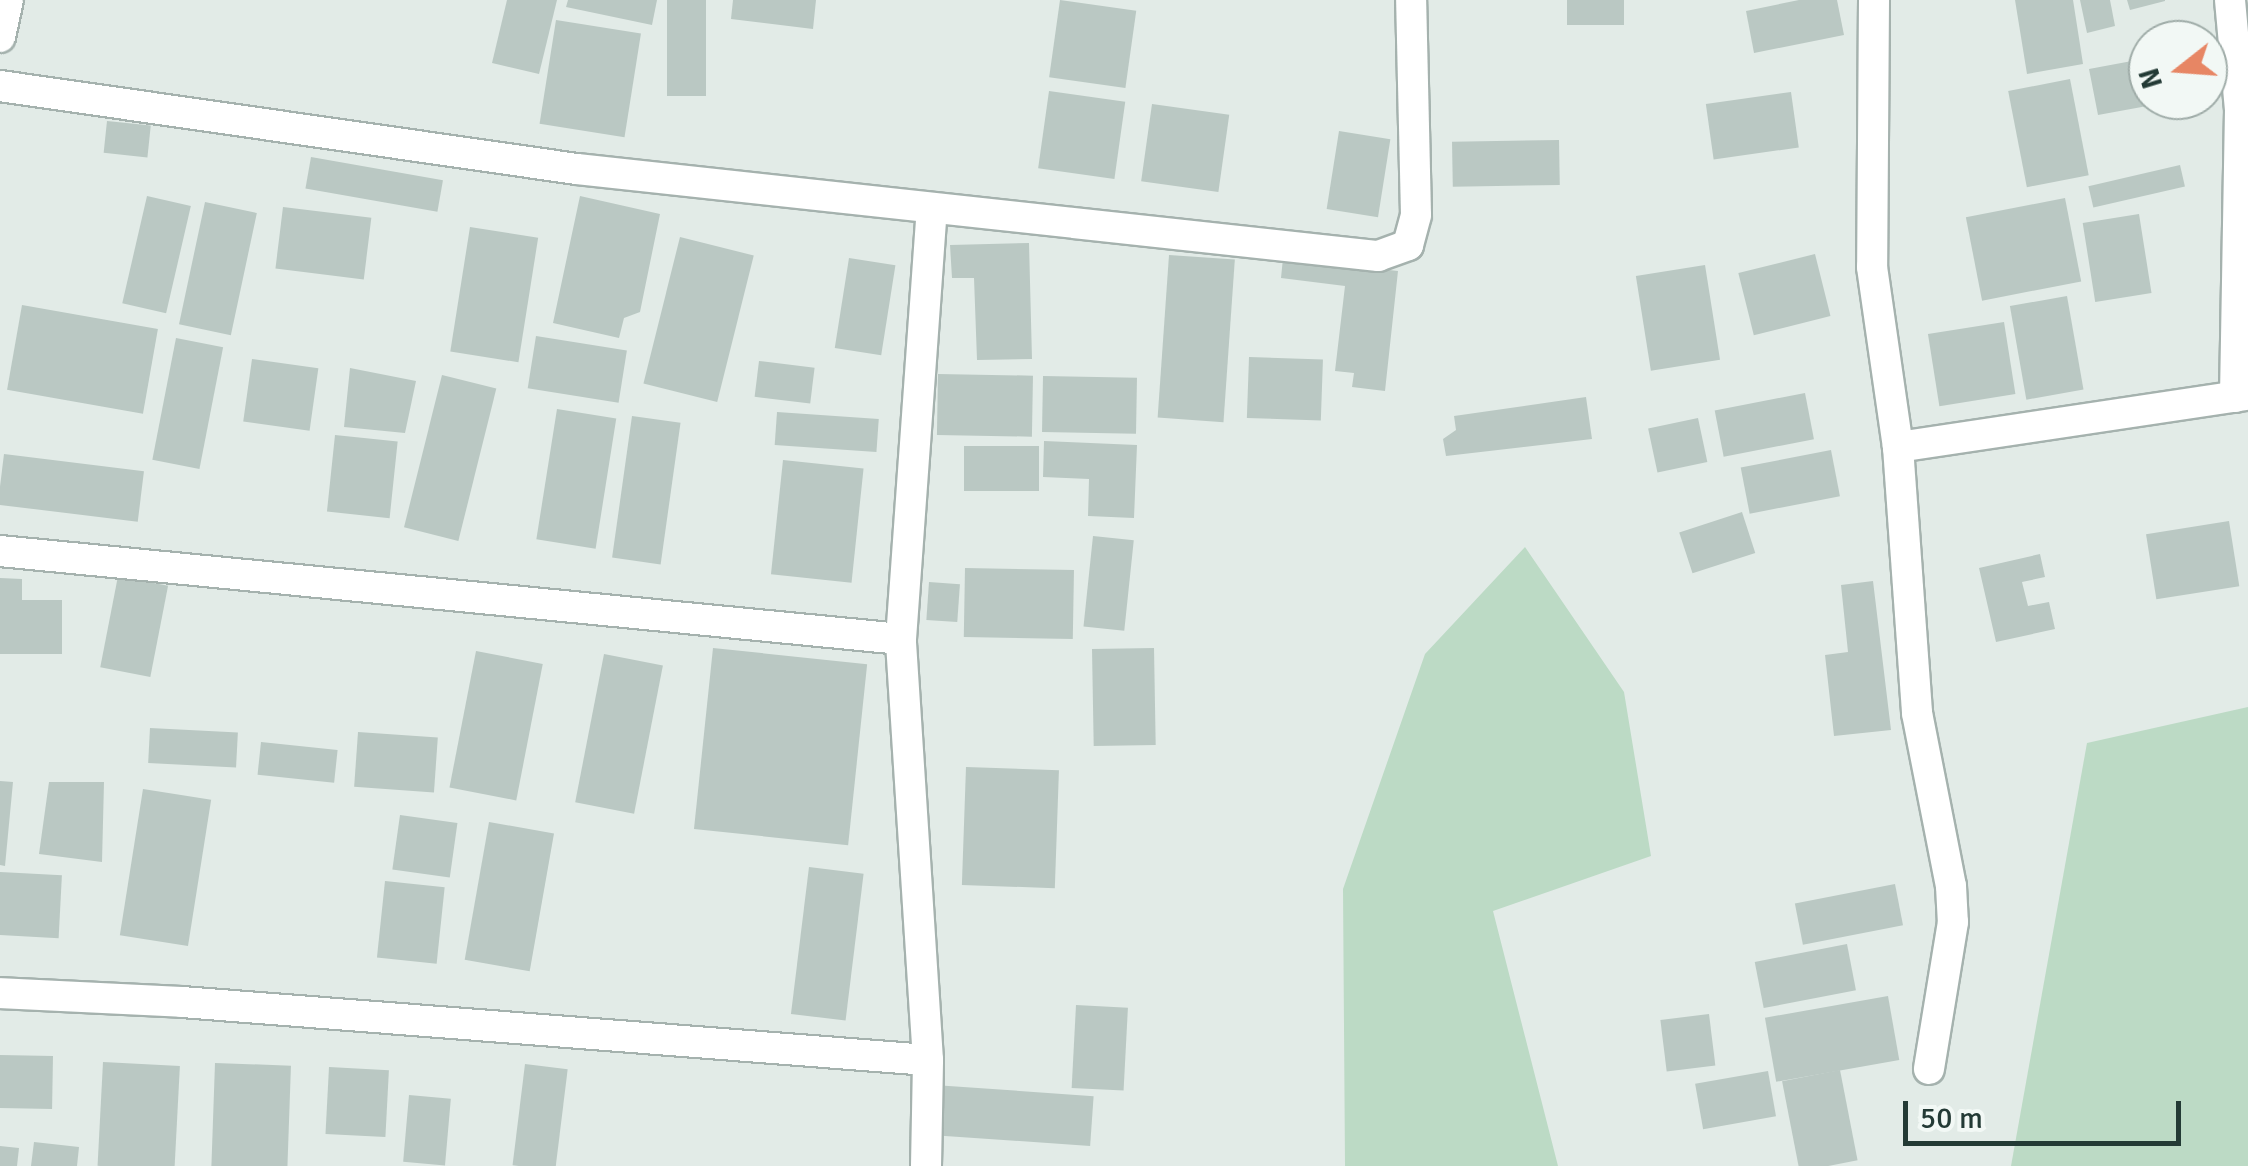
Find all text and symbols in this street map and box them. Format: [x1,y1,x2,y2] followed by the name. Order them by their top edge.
[2128,20,2228,120] north arrow
[2132,64,2170,92] text: N
[1908,1081,2186,1143] scale bar
[1920,1100,1983,1137] text: 50 m

